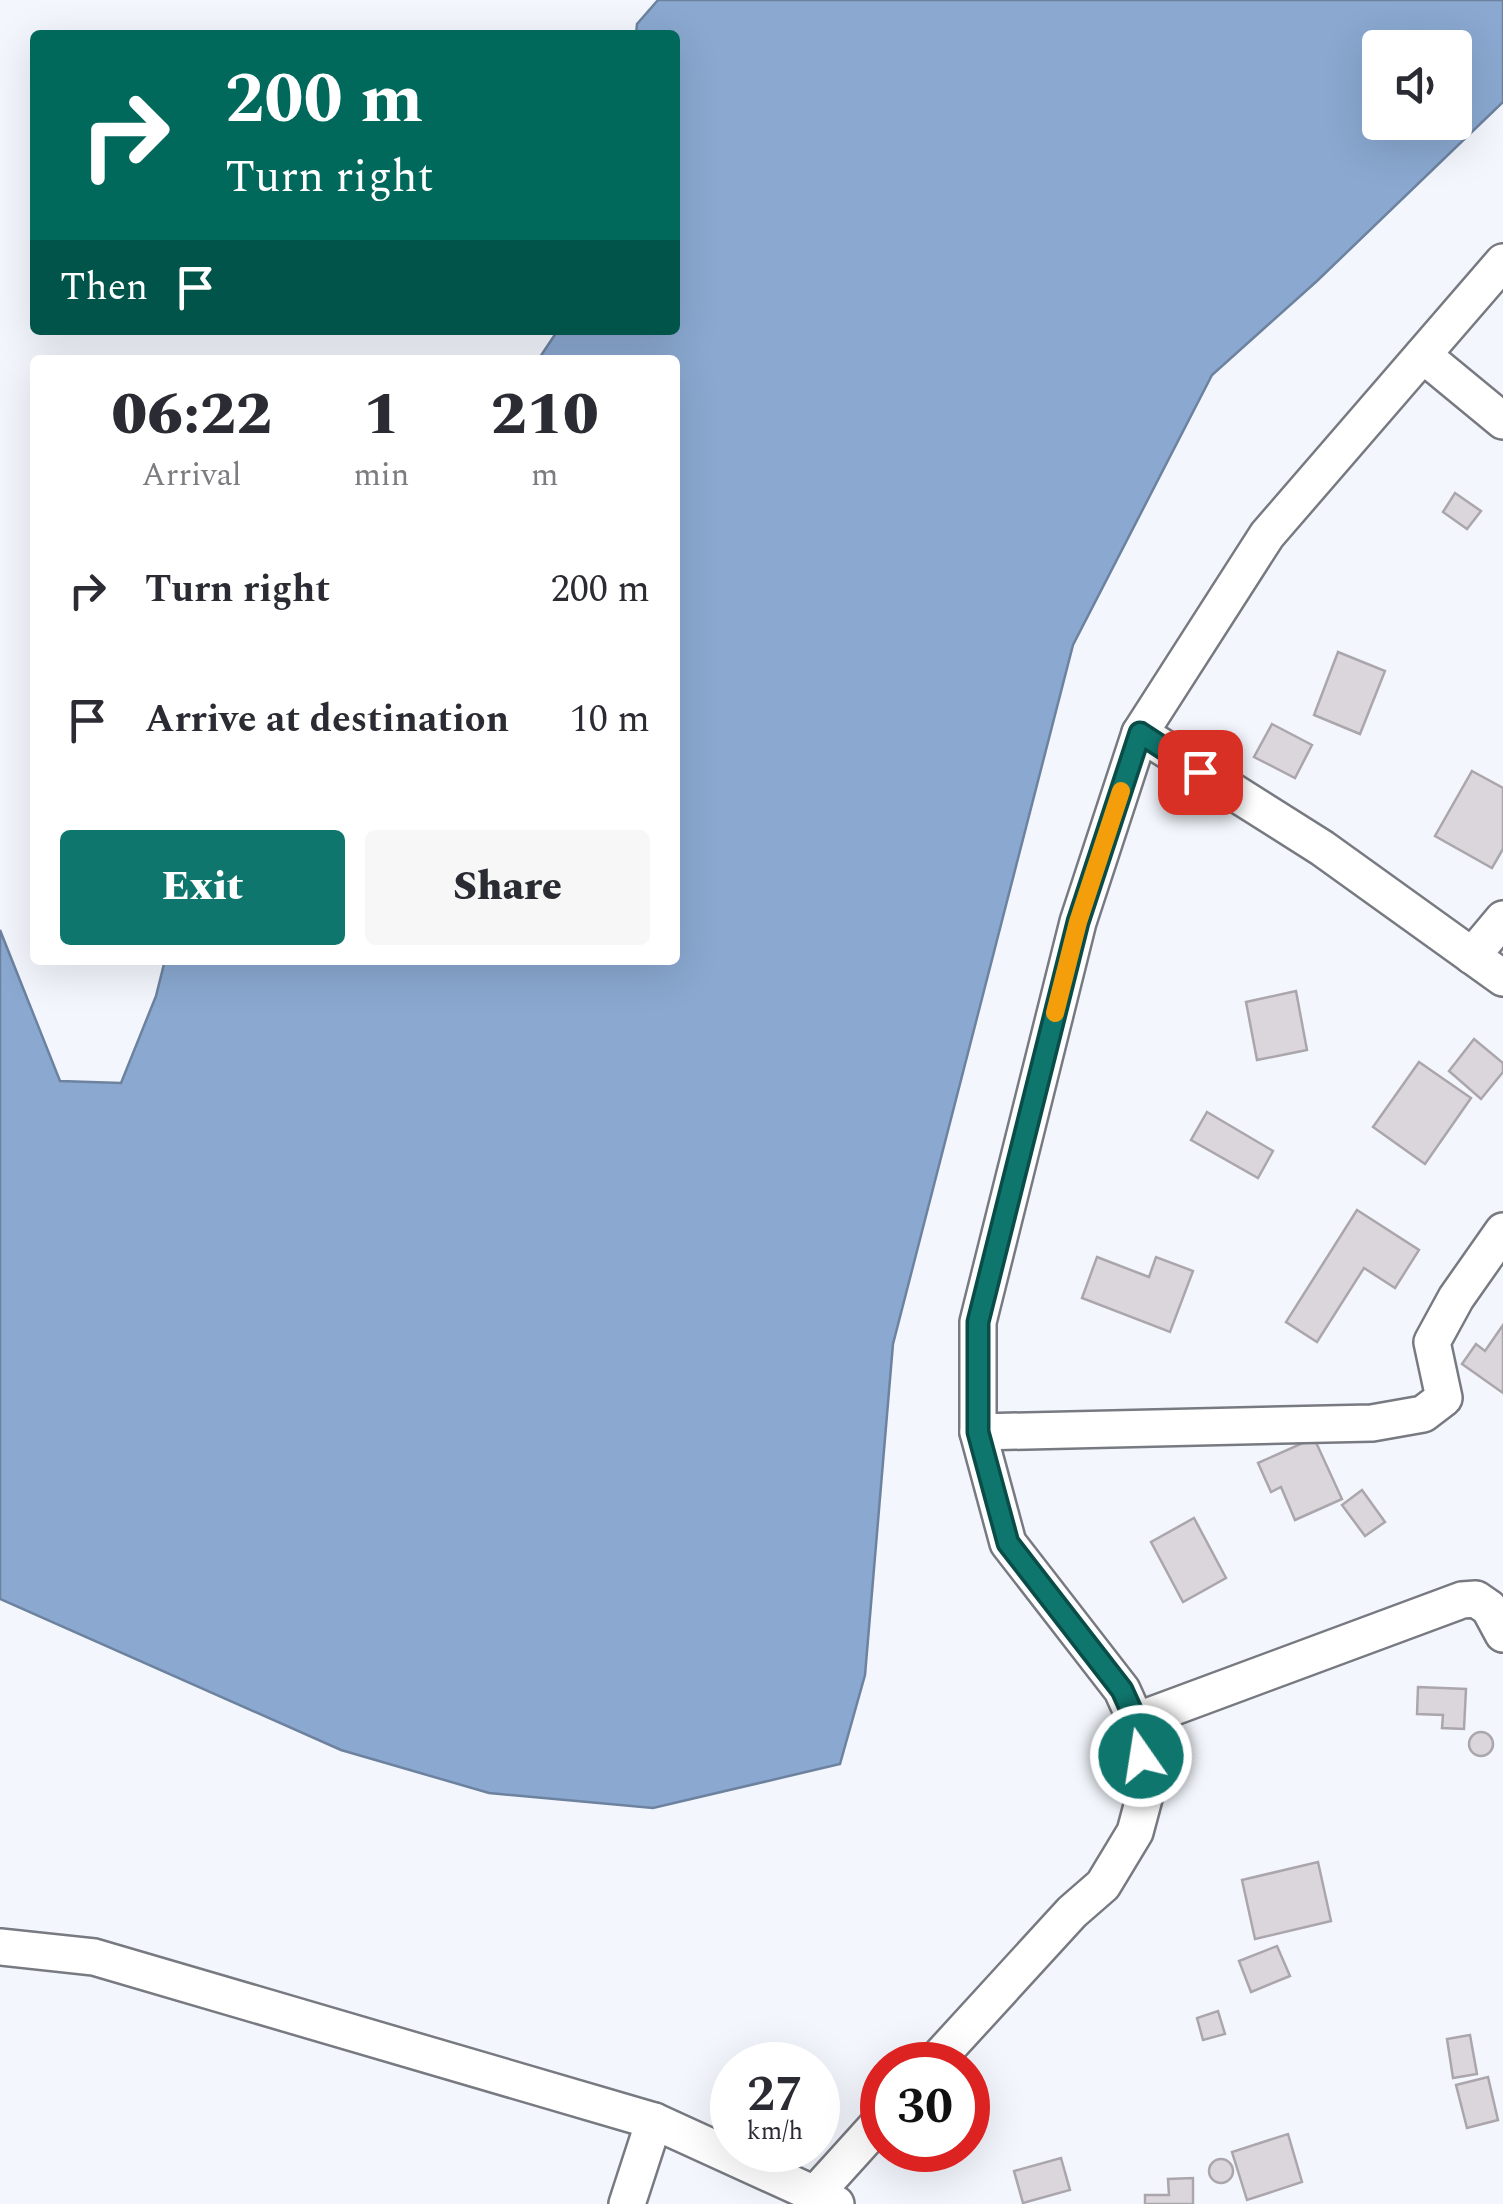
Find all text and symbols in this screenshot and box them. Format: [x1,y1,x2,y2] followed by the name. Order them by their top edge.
[1362,30,1472,140] map controls
[1362,30,1472,140] button: sound
[225,47,423,153] text: 200 m
[60,70,190,200] icon: right
[225,143,434,212] text: Turn right
[60,259,148,317] text: Then
[168,260,223,315] icon: arrive
[111,369,272,461] text: 06:22
[363,369,399,461] text: 1
[491,369,599,461] text: 210
[142,451,242,500] text: Arrival
[353,451,409,500] text: min
[531,451,558,500] text: m
[145,561,330,619] text: Turn right
[551,561,650,619] text: 200 m
[60,563,115,618] icon: right
[145,691,509,749] text: Arrive at destination
[570,691,650,749] text: 10 m
[60,693,115,748] icon: arrive
[1158,730,1243,815] pin
[1173,745,1228,800] icon: arrive
[60,830,345,945] button: Exit
[365,830,650,945] button: Share
[1089,1704,1193,1808] position arrow
[860,2042,990,2172] speed limit sign: 30
[747,2057,803,2133] text: 27
[747,2113,803,2151] text: km/h

